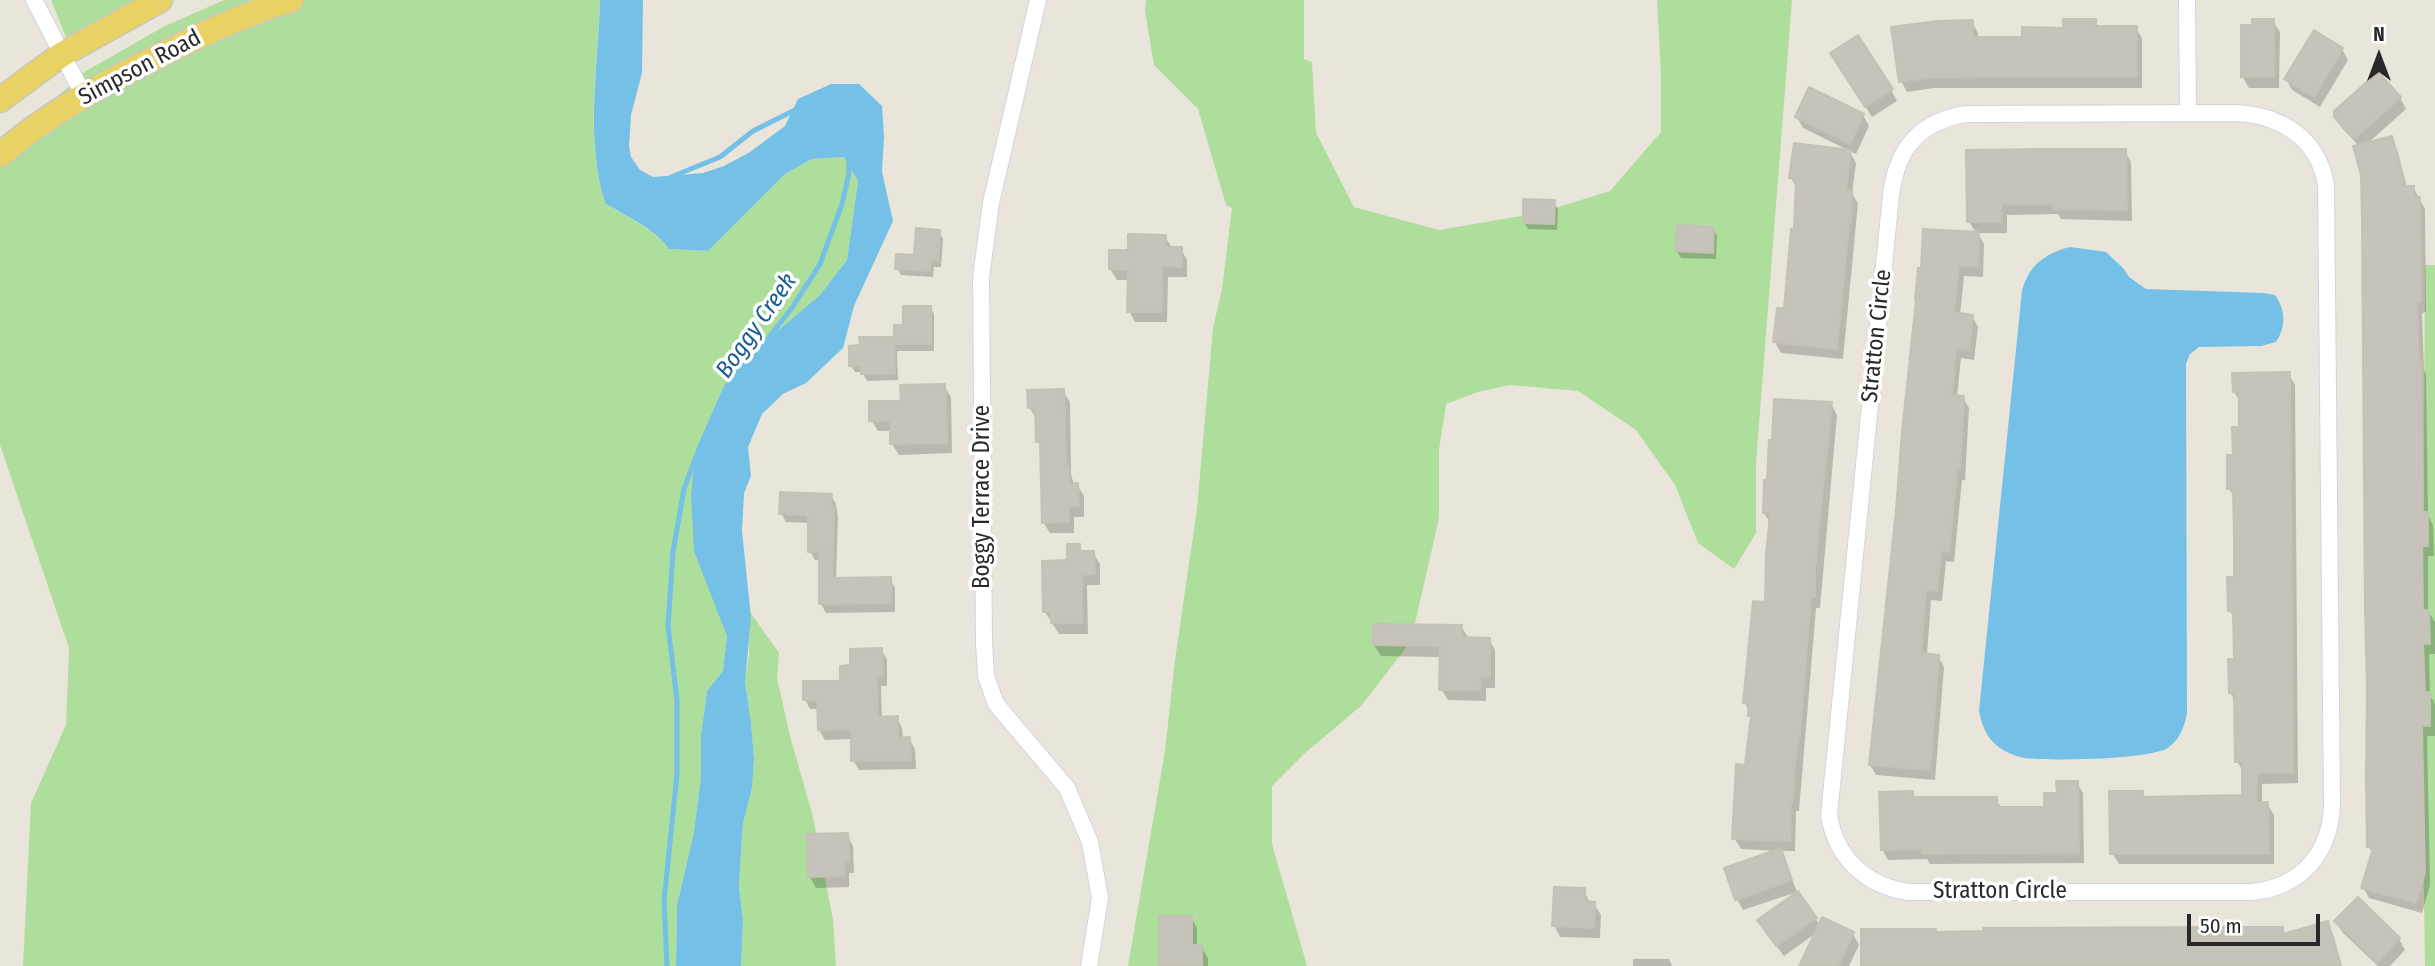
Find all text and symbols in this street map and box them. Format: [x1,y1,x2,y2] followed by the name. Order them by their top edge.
[2344,21,2414,91] north arrow
[2373,23,2385,46] text: N
[74,24,206,112] street label: Simpson Road
[711,268,803,384] water label: Boggy Creek
[1856,268,1898,404] street label: Stratton Circle
[969,405,997,589] street label: Boggy Terrace Drive
[1933,878,2067,906] street label: Stratton Circle
[2190,900,2323,944] scale bar
[2200,913,2242,939] text: 50 m

